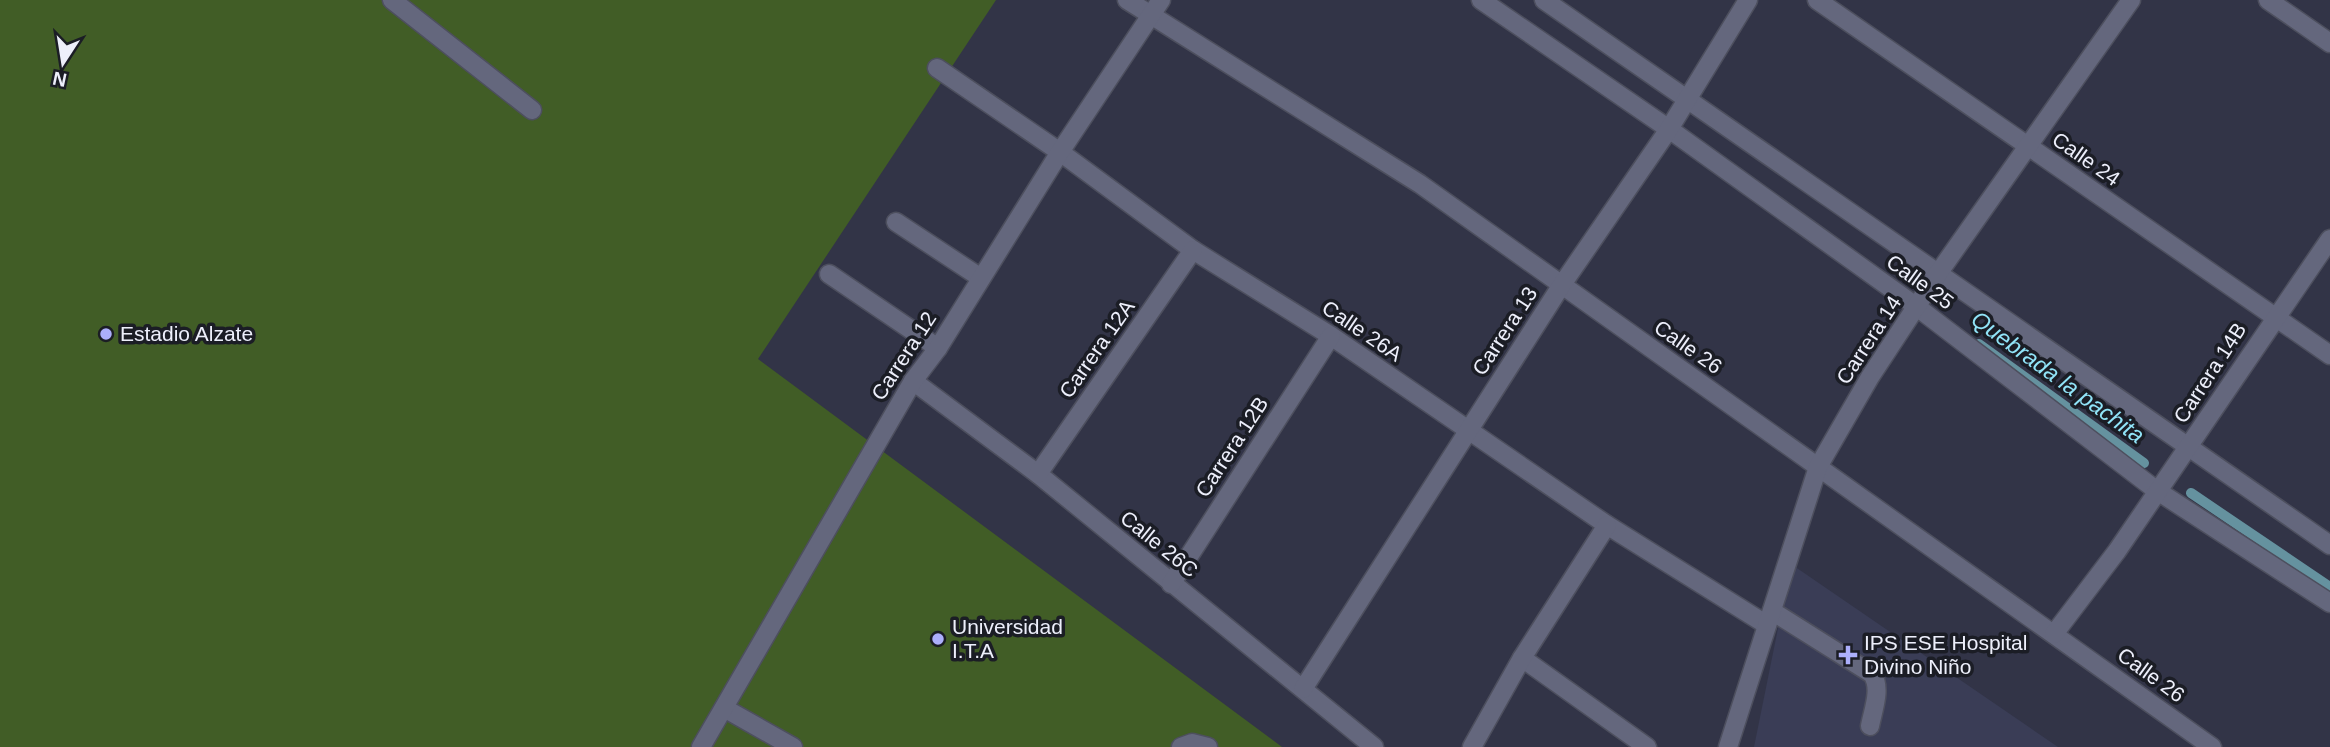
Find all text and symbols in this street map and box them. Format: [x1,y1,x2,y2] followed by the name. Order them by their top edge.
[28,28,98,98] north arrow
[51,67,68,91] text: N
[2048,127,2125,190] street label: Calle 24
[1882,250,1958,314] street label: Calle 25
[1468,282,1542,379] street label: Carrera 13
[1832,291,1906,388] street label: Carrera 14
[1054,295,1139,402] street label: Carrera 12A
[1318,296,1406,366] street label: Calle 26A
[1967,306,2149,448] water label: Quebrada la pachita
[867,307,941,404] street label: Carrera 12
[1650,315,1726,378] street label: Calle 26
[2169,318,2250,427] street label: Carrera 14B
[120,322,253,345] place label: Estadio Alzate
[98,326,114,342] marker: Estadio Alzate
[1191,392,1272,501] street label: Carrera 12B
[1116,506,1202,582] street label: Calle 26C
[952,615,1063,662] place label: Universidad I.T.A
[930,631,946,647] marker: Universidad I.T.A
[1864,631,2027,678] place label: IPS ESE Hospital Divino Niño
[2113,643,2189,707] street label: Calle 26
[1838,645,1858,665] marker: IPS ESE Hospital Divino Niño

